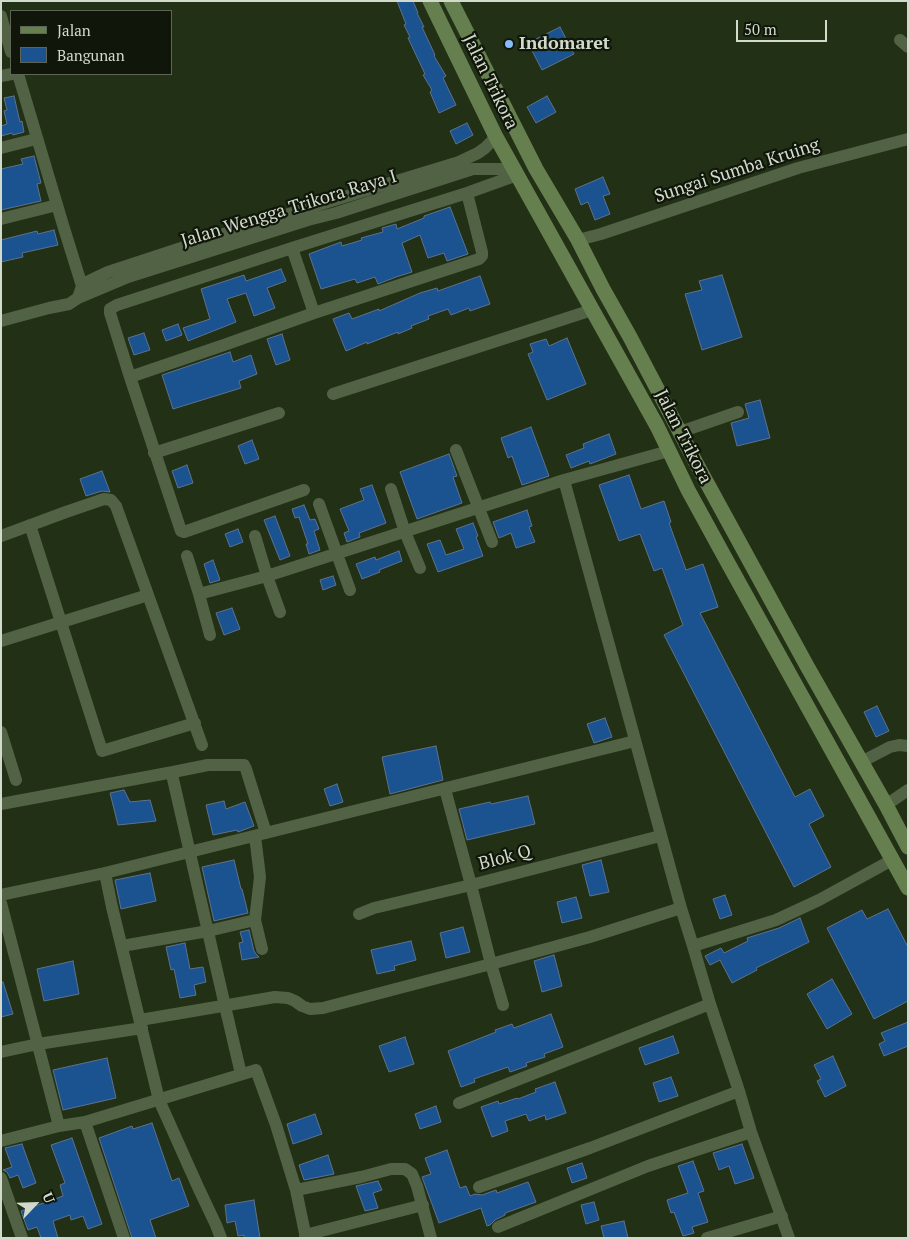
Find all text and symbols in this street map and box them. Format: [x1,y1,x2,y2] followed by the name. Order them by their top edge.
[10,10,172,75] legend
[739,10,830,42] scale bar
[744,19,777,39] text: 50 m
[57,20,91,40] text: Jalan
[458,31,522,133] street label: Jalan Trikora
[519,33,610,55] place label: Indomaret
[503,38,515,50] marker: Indomaret
[57,45,125,65] text: Bangunan
[652,134,822,208] street label: Sungai Sumba Kruing
[179,166,399,252] street label: Jalan Wengga Trikora Raya I
[650,386,716,488] street label: Jalan Trikora
[476,841,534,875] street label: Blok Q
[10,1179,60,1229] north arrow
[38,1189,60,1206] text: U

